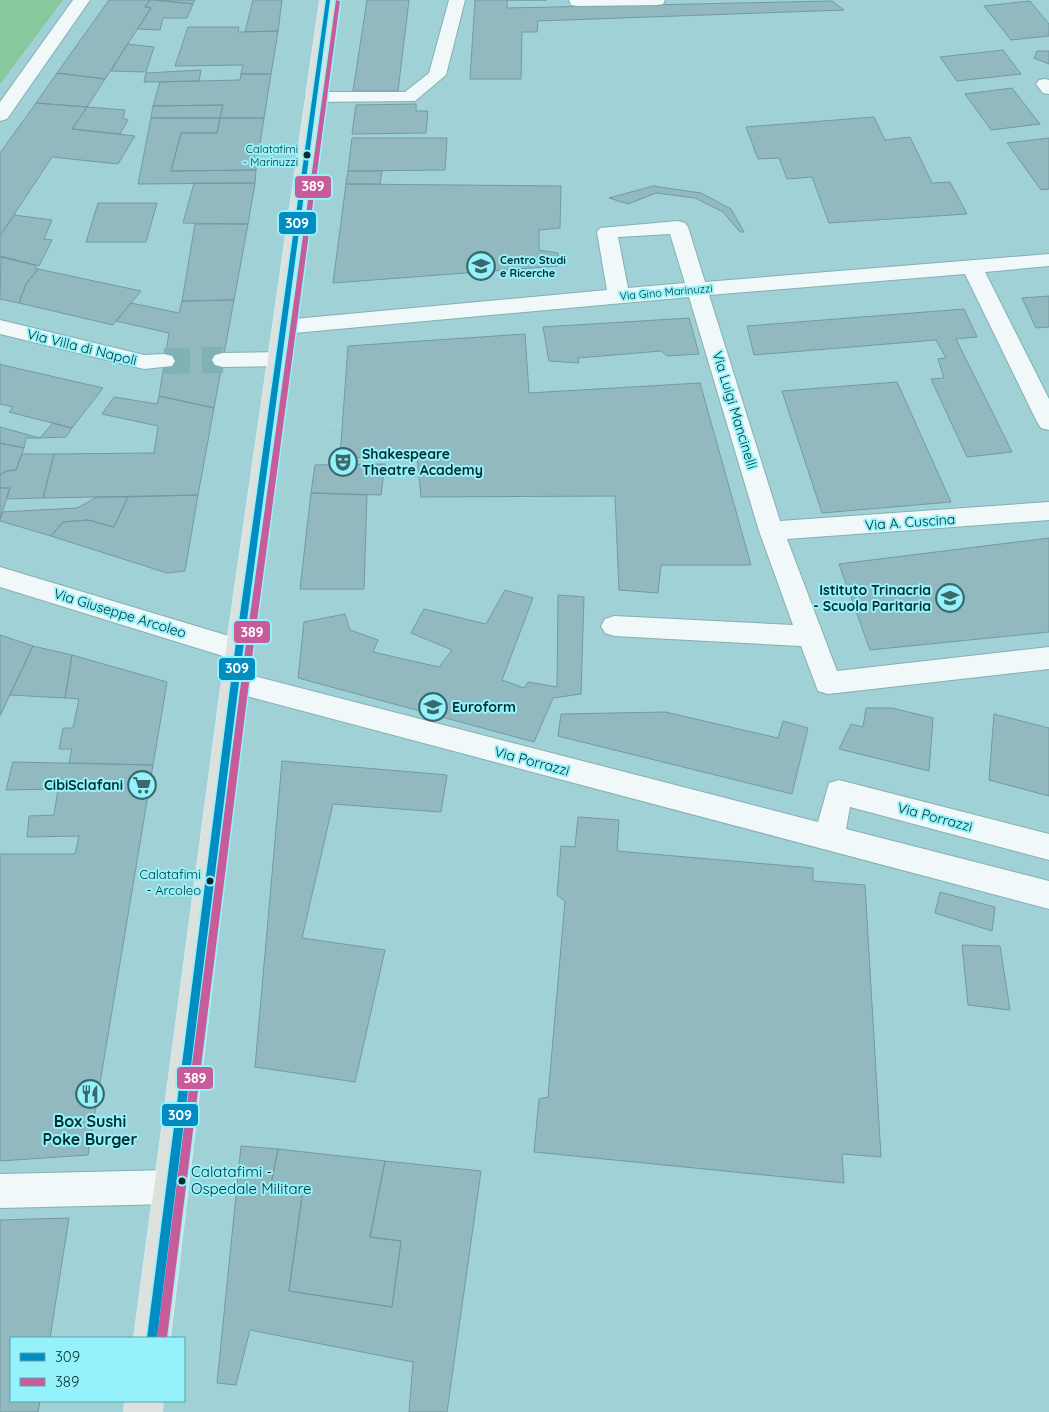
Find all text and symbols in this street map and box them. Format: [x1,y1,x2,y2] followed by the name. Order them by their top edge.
[243,142,298,169] place label: Calatafimi - Marinuzzi
[302,150,312,160] marker: Calatafimi - Marinuzzi
[294,175,332,199] line badge: 389
[301,177,325,195] text: 389
[278,211,317,235] line badge: 309
[285,214,309,232] text: 309
[466,251,496,281] school or university icon: Centro Studi e Ricerche
[500,253,566,280] place label: Centro Studi e Ricerche
[619,281,713,303] street label: Via Gino Marinuzzi
[25,325,139,369] street label: Via Villa di Napoli
[708,349,762,471] street label: Via Luigi Mancinelli
[362,445,483,479] place label: Shakespeare Theatre Academy
[328,447,358,477] theatre icon: Shakespeare Theatre Academy
[864,510,956,534] street label: Via A. Cuscina
[813,581,931,615] place label: Istituto Trinacria - Scuola Paritaria
[935,583,965,613] school or university icon: Istituto Trinacria - Scuola Paritaria
[51,584,189,642] street label: Via Giuseppe Arcoleo
[233,620,271,644] line badge: 389
[240,623,264,641] text: 389
[218,657,256,681] line badge: 309
[225,659,249,677] text: 309
[418,692,448,722] school or university icon: Euroform
[452,698,516,716] place label: Euroform
[493,742,571,780] street label: Via Porrazzi
[127,770,157,800] supermarket icon: CibiSclafani
[44,776,123,794] place label: CibiSclafani
[896,798,974,836] street label: Via Porrazzi
[139,866,201,898] place label: Calatafimi - Arcoleo
[205,876,215,886] marker: Calatafimi - Arcoleo
[176,1066,214,1090] line badge: 389
[183,1069,207,1087] text: 389
[75,1079,105,1109] restaurant icon: Box Sushi Poke Burger
[161,1103,199,1127] line badge: 309
[168,1106,192,1124] text: 309
[43,1111,138,1149] place label: Box Sushi Poke Burger
[191,1162,312,1198] place label: Calatafimi - Ospedale Militare
[177,1176,187,1186] marker: Calatafimi - Ospedale Militare
[10,1337,185,1402] legend
[55,1347,80,1366] text: 309
[55,1372,79,1391] text: 389

